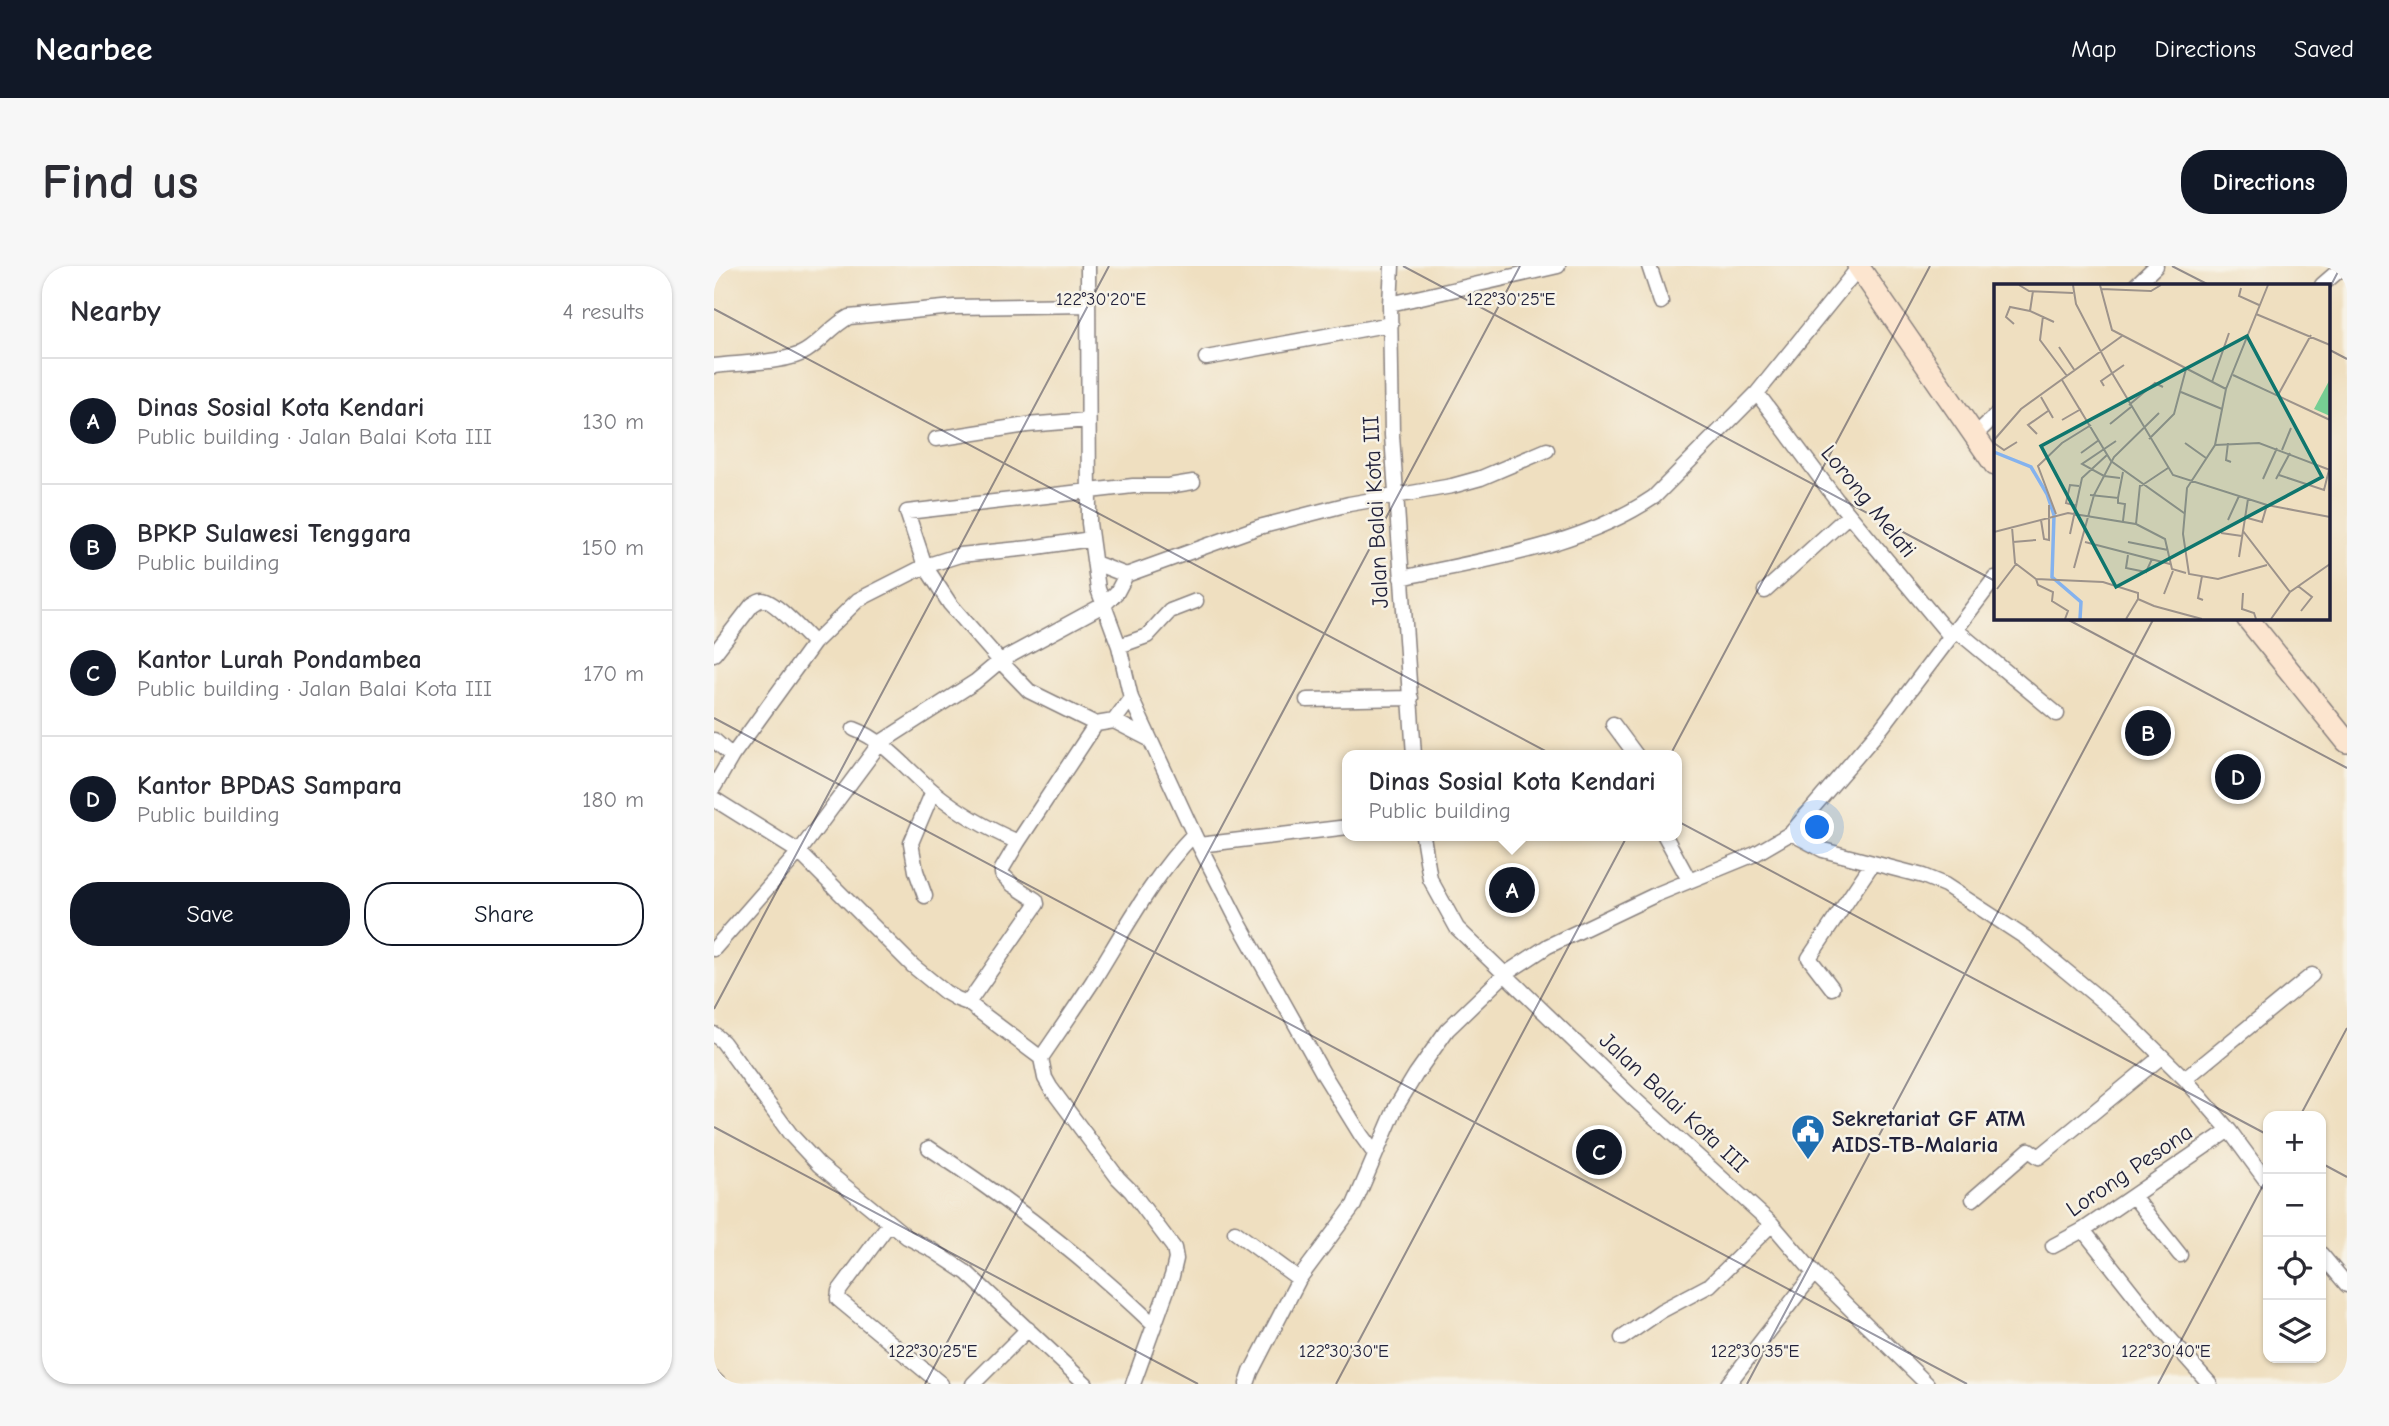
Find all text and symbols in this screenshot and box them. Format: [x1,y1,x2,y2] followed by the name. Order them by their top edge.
[35,30,153,68] text: Nearbee
[2071,35,2117,63] text: Map
[2155,35,2256,63] text: Directions
[2294,35,2354,63] text: Saved
[2181,150,2347,214] button: Directions
[42,154,198,210] text: Find us
[1994,284,2330,620] inset map
[1056,289,1146,310] text: 122°30'20"E
[1467,289,1556,310] text: 122°30'25"E
[70,294,161,329] text: Nearby
[562,298,644,325] text: 4 results
[137,393,424,423] text: Dinas Sosial Kota Kendari
[87,408,99,435] text: A
[583,408,644,435] text: 130 m
[1357,415,1394,609] street label: Jalan Balai Kota III
[137,423,492,450] text: Public building · Jalan Balai Kota III
[1815,440,1922,563] street label: Lorong Melati
[137,519,411,549] text: BPKP Sulawesi Tenggara
[86,534,100,561] text: B
[582,534,644,561] text: 150 m
[137,549,280,576] text: Public building
[137,645,422,675] text: Kantor Lurah Pondambea
[86,660,100,687] text: C
[583,660,644,687] text: 170 m
[137,675,492,702] text: Public building · Jalan Balai Kota III
[2125,707,2171,759] pin: B
[1342,750,1682,841] popup
[2215,751,2261,803] pin: D
[1368,767,1656,797] text: Dinas Sosial Kota Kendari
[137,771,402,801] text: Kantor BPDAS Sampara
[86,786,100,813] text: D
[582,786,644,813] text: 180 m
[1368,797,1511,824] text: Public building
[137,801,280,828] text: Public building
[1800,810,1834,844] your location
[1489,864,1535,916] pin: A
[70,882,350,946] button: Save
[364,882,644,946] button: Share
[1594,1027,1753,1178] street label: Jalan Balai Kota III
[1832,1105,2025,1158] place label: Sekretariat GF ATM AIDS-TB-Malaria
[2263,1111,2326,1363] map controls
[2263,1111,2326,1174] button: +
[1789,1112,1827,1161] public building icon: Sekretariat GF ATM AIDS-TB-Malaria
[2061,1118,2198,1223] street label: Lorong Pesona
[1576,1126,1622,1178] pin: C
[2263,1174,2326,1237] button: −
[2263,1237,2326,1300] button: locate
[2263,1300,2326,1363] button: layers
[889,1341,978,1362] text: 122°30'25"E
[1299,1341,1389,1362] text: 122°30'30"E
[1711,1341,1799,1362] text: 122°30'35"E
[2121,1341,2211,1362] text: 122°30'40"E

